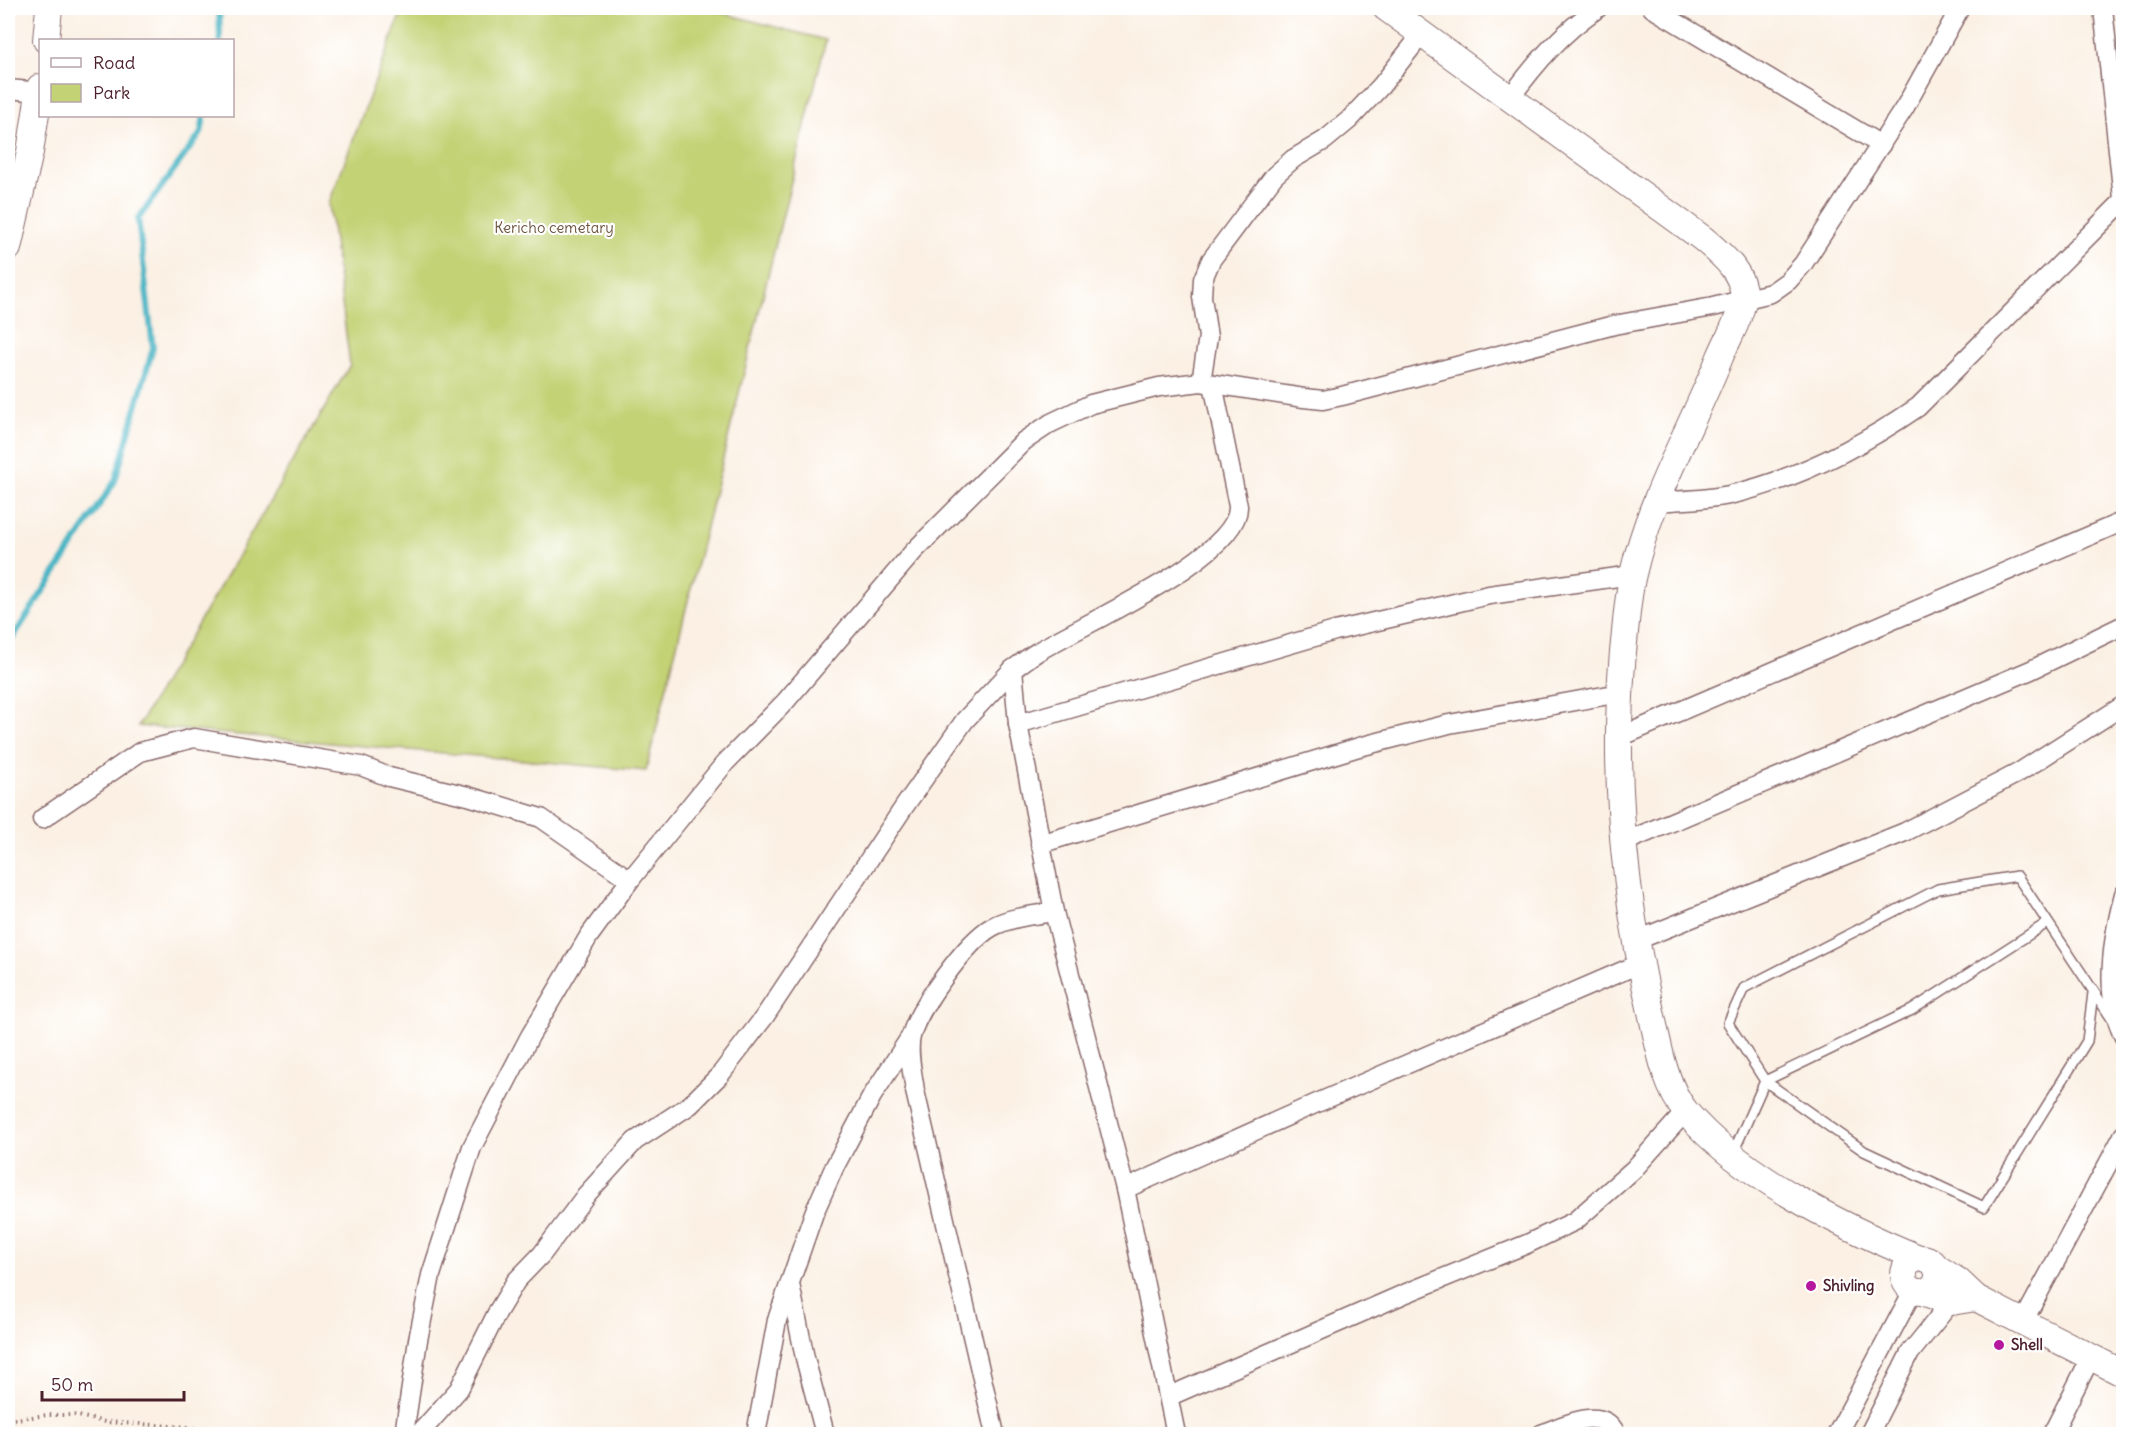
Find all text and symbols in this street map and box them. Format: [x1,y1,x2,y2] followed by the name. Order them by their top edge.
[39,39,234,117] legend
[93,51,136,74] text: Road
[93,81,130,104] text: Park
[494,218,614,237] park label: Kericho cemetary
[1823,1276,1874,1296] place label: Shivling
[1804,1279,1818,1293] marker: Shivling
[2011,1335,2043,1354] place label: Shell
[1992,1338,2006,1352] marker: Shell
[42,1364,184,1402] scale bar
[51,1373,93,1396] text: 50 m

